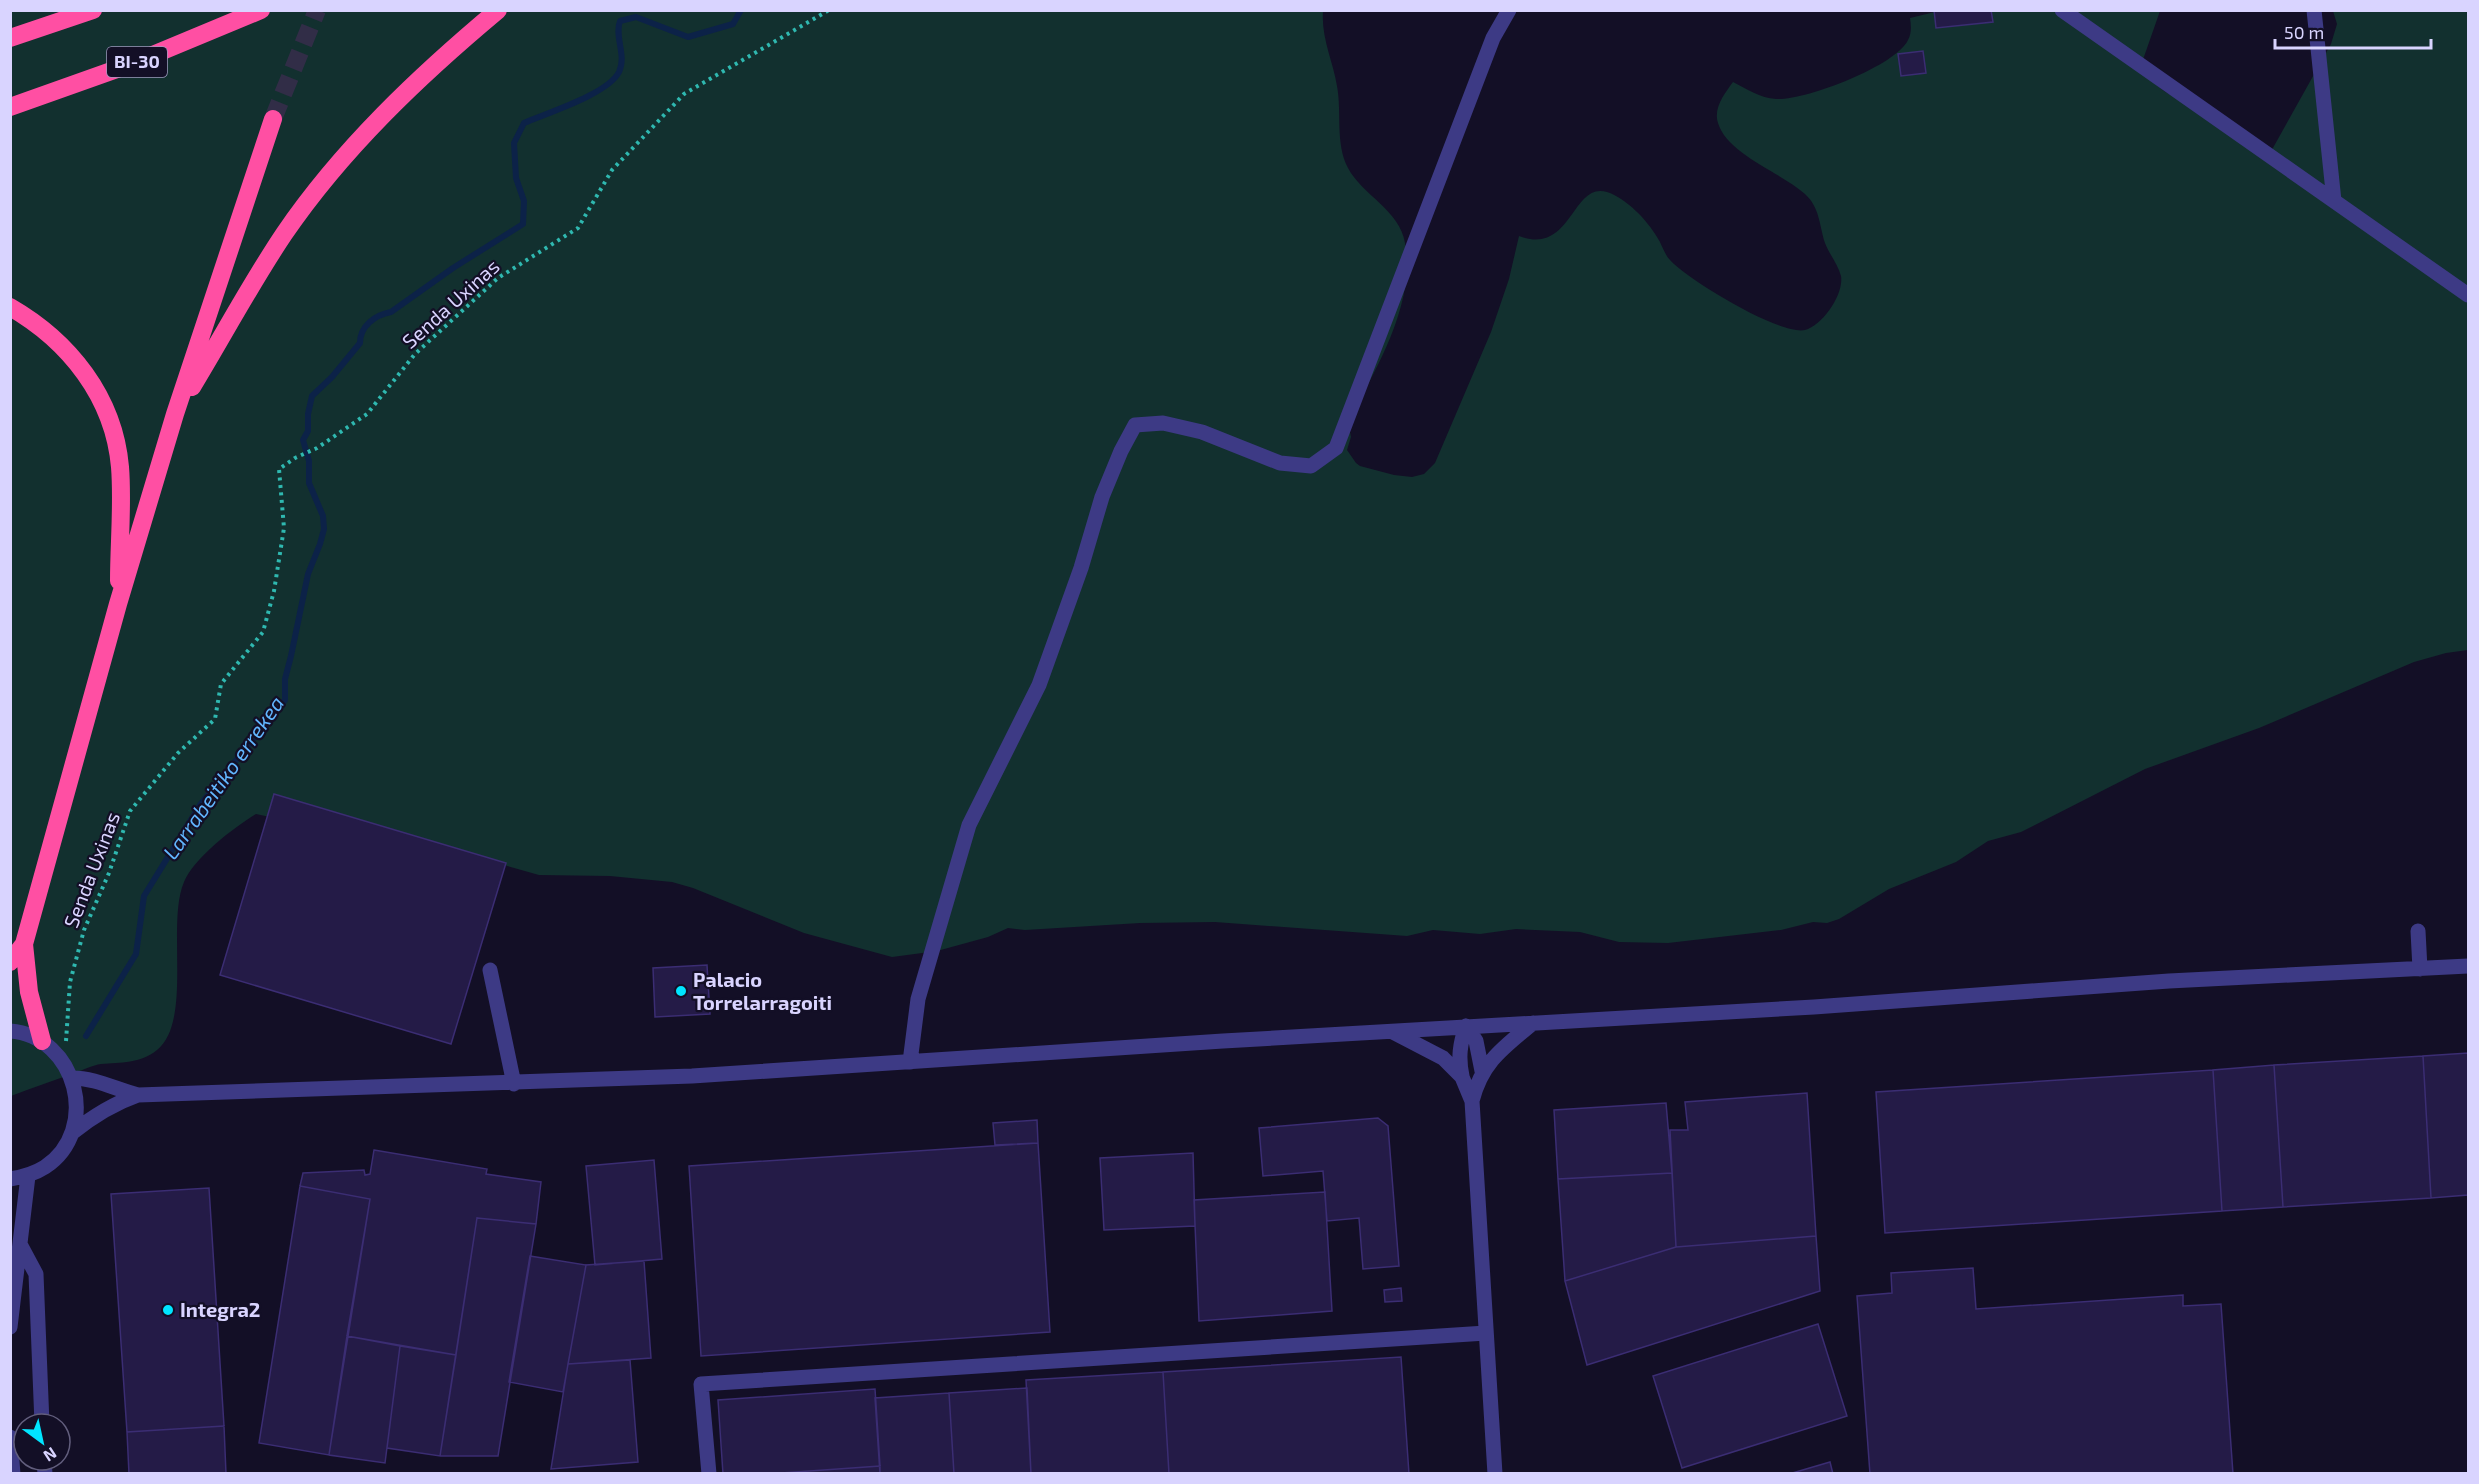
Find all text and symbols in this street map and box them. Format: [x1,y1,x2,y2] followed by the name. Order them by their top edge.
[2275,12,2431,50] scale bar
[2284,21,2324,43] text: 50 m
[107,47,167,77] road number: BI-30
[397,253,504,353] street label: Senda Uxinas
[157,691,288,863] water label: Larrabeitiko errekea
[58,808,124,931] street label: Senda Uxinas
[693,967,832,1014] place label: Palacio Torrelarragoiti
[674,984,688,998] marker: Palacio Torrelarragoiti
[180,1297,260,1321] place label: Integra2
[161,1303,175,1317] marker: Integra2
[12,1412,72,1472] north arrow
[40,1444,60,1466] text: N

